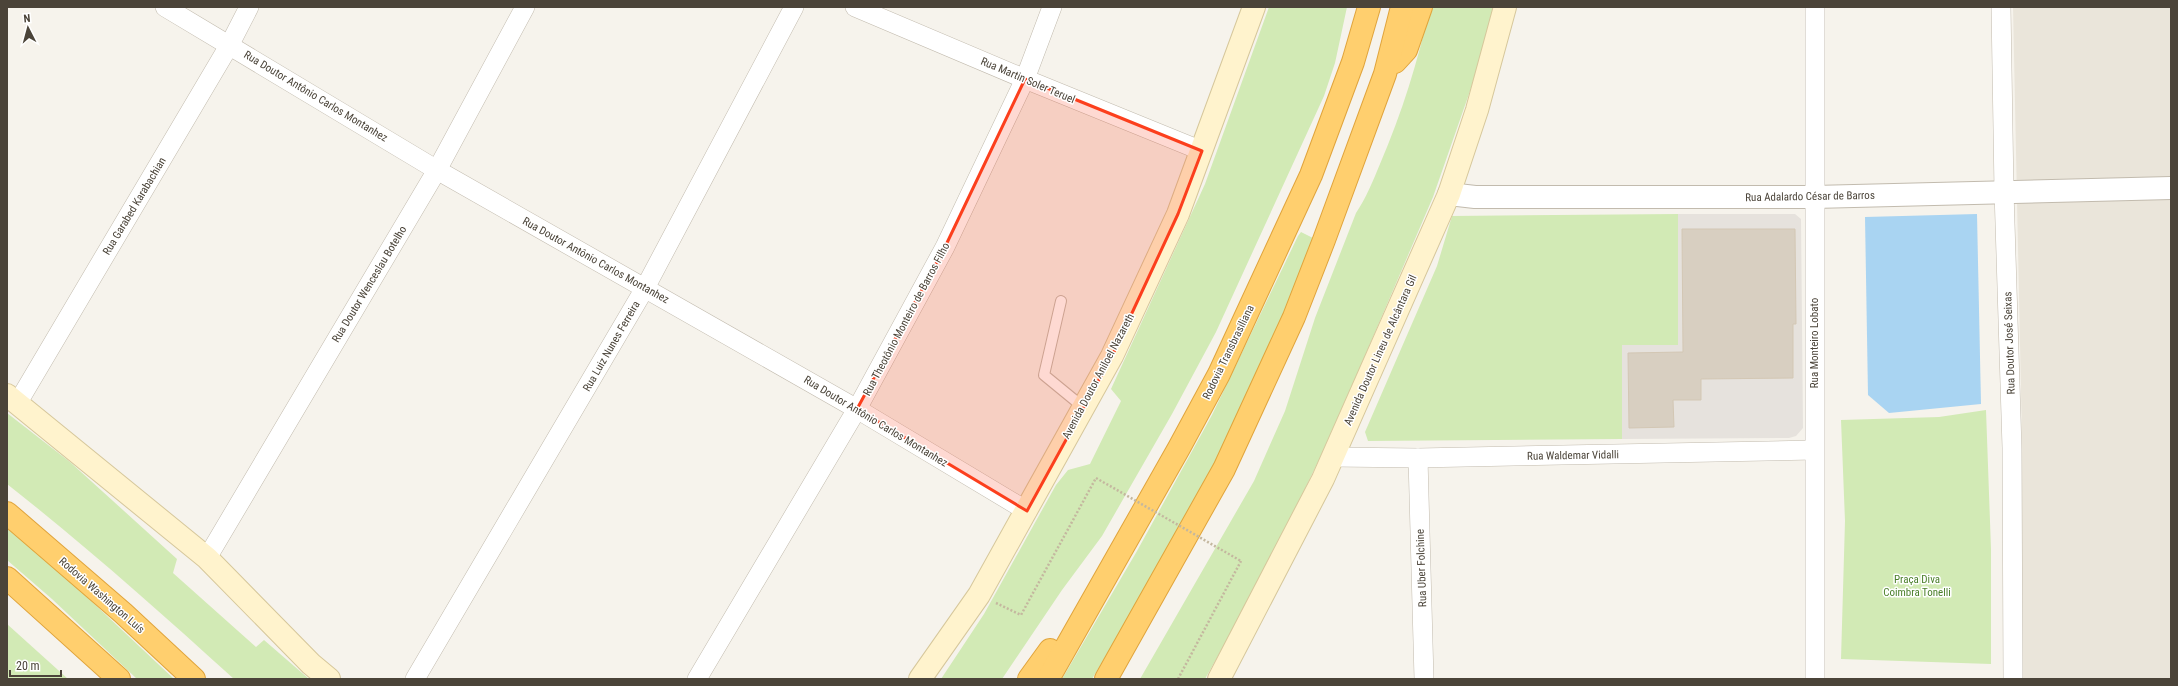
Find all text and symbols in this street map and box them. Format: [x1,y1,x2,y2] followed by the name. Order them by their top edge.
[8,8,48,48] north arrow
[23,12,31,25] text: N
[241,48,390,145] street label: Rua Doutor Antônio Carlos Montanhez
[979,55,1077,106] street label: Rua Martin Soler Teruel
[100,155,169,257] street label: Rua Garabed Karabachian
[1745,189,1875,204] street label: Rua Adalardo César de Barros
[520,215,671,306] street label: Rua Doutor Antônio Carlos Montanhez
[329,223,410,345] street label: Rua Doutor Wenceslau Botelho
[860,240,953,398] street label: Rua Theotônio Monteiro de Barros Filho
[1341,273,1420,427] street label: Avenida Doutor Lineu de Alcântara Gil
[2001,291,2018,395] street label: Rua Doutor José Seixas
[1808,297,1821,388] street label: Rua Monteiro Lobato
[580,299,643,394] street label: Rua Luiz Nunes Ferreira
[1200,303,1257,402] street label: Rodovia Transbrasiliana
[1060,311,1137,441] street label: Avenida Doutor Aniloel Nazareth
[801,373,950,470] street label: Rua Doutor Antônio Carlos Montanhez
[1527,448,1619,463] street label: Rua Waldemar Vidalli
[1414,529,1429,607] street label: Rua Uber Folchine
[56,555,147,636] street label: Rodovia Washington Luís
[1883,573,1951,599] park label: Praça Diva Coimbra Tonelli
[10,652,61,678] scale bar
[16,659,40,673] text: 20 m

